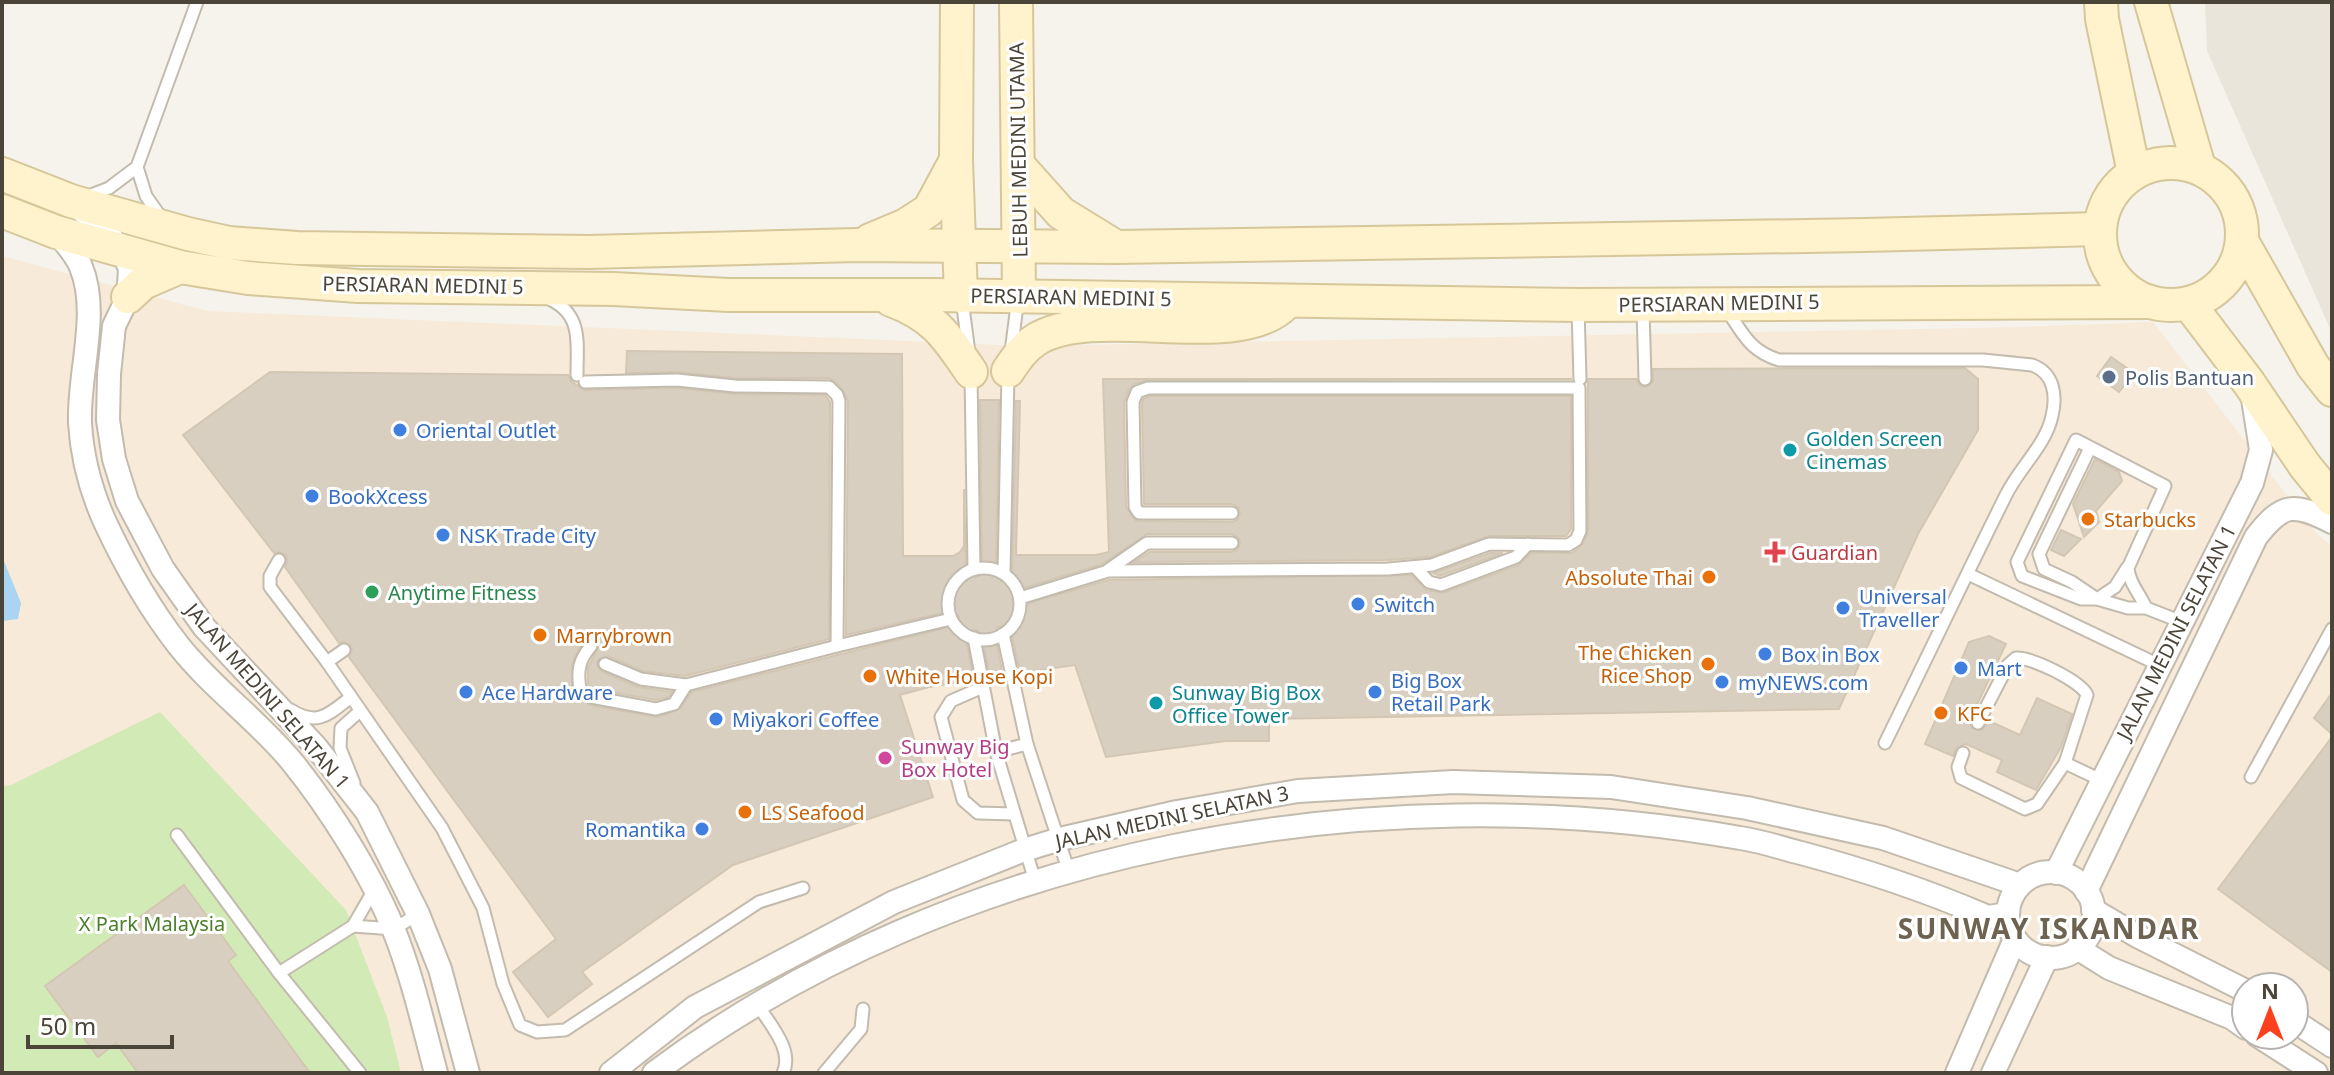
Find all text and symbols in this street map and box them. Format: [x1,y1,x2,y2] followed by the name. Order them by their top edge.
[1003,42,1033,258] street label: LEBUH MEDINI UTAMA
[322,270,524,300] street label: PERSIARAN MEDINI 5
[970,282,1172,312] street label: PERSIARAN MEDINI 5
[1618,288,1820,318] street label: PERSIARAN MEDINI 5
[2125,364,2254,391] place label: Polis Bantuan
[2100,368,2118,386] marker: Polis Bantuan
[416,417,556,444] place label: Oriental Outlet
[391,421,409,439] marker: Oriental Outlet
[1806,425,1942,475] place label: Golden Screen Cinemas
[1781,441,1799,459] marker: Golden Screen Cinemas
[328,483,428,510] place label: BookXcess
[303,487,321,505] marker: BookXcess
[2104,506,2196,533] place label: Starbucks
[2079,510,2097,528] marker: Starbucks
[2109,520,2242,746] street label: JALAN MEDINI SELATAN 1
[459,522,597,549] place label: NSK Trade City
[434,526,452,544] marker: NSK Trade City
[1791,539,1878,566] place label: Guardian
[1766,543,1784,561] marker: Guardian
[1565,564,1693,591] place label: Absolute Thai
[1700,568,1718,586] marker: Absolute Thai
[388,579,536,606] place label: Anytime Fitness
[363,583,381,601] marker: Anytime Fitness
[1859,583,1947,633] place label: Universal Traveller
[1374,591,1435,618] place label: Switch
[1349,595,1367,613] marker: Switch
[178,596,356,795] street label: JALAN MEDINI SELATAN 1
[1834,599,1852,617] marker: Universal Traveller
[556,622,672,649] place label: Marrybrown
[531,626,549,644] marker: Marrybrown
[1578,639,1692,689] place label: The Chicken Rice Shop
[1781,641,1880,668] place label: Box in Box
[1756,645,1774,663] marker: Box in Box
[1699,655,1717,673] marker: The Chicken Rice Shop
[1977,655,2022,682] place label: Mart
[1952,659,1970,677] marker: Mart
[886,663,1053,690] place label: White House Kopi
[861,667,879,685] marker: White House Kopi
[1391,667,1491,717] place label: Big Box Retail Park
[1738,669,1869,696] place label: myNEWS.com
[1713,673,1731,691] marker: myNEWS.com
[482,679,613,706] place label: Ace Hardware
[1172,679,1321,729] place label: Sunway Big Box Office Tower
[457,683,475,701] marker: Ace Hardware
[1366,683,1384,701] marker: Big Box Retail Park
[1147,694,1165,712] marker: Sunway Big Box Office Tower
[1957,700,1993,727] place label: KFC
[1932,704,1950,722] marker: KFC
[732,706,879,733] place label: Miyakori Coffee
[707,710,725,728] marker: Miyakori Coffee
[901,733,1010,783] place label: Sunway Big Box Hotel
[876,749,894,767] marker: Sunway Big Box Hotel
[1051,779,1291,855] street label: JALAN MEDINI SELATAN 3
[761,799,865,826] place label: LS Seafood
[736,803,754,821] marker: LS Seafood
[585,816,686,843] place label: Romantika
[693,820,711,838] marker: Romantika
[1898,909,2200,947] district label: SUNWAY ISKANDAR
[79,910,225,937] park label: X Park Malaysia
[2230,971,2310,1051] north arrow
[2261,975,2279,1005] text: N
[28,999,172,1049] scale bar
[40,1009,96,1042] text: 50 m

